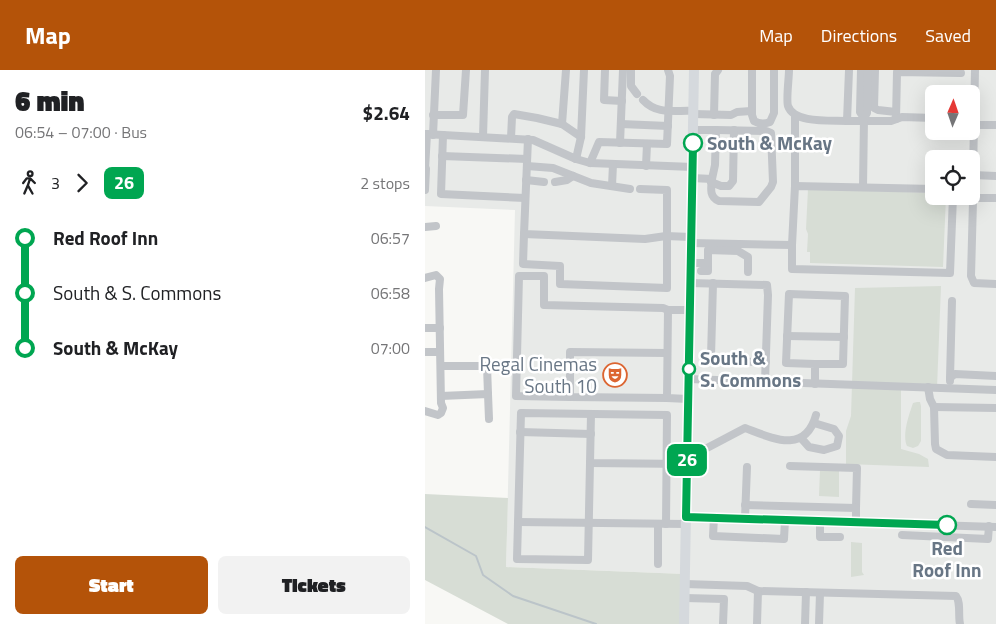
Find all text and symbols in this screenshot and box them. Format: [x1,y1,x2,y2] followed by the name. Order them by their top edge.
[25,17,71,53] text: Map
[759,22,793,49] text: Map
[821,22,897,49] text: Directions
[925,22,971,49] text: Saved
[15,79,85,122] text: 6 min
[925,85,980,140] north arrow
[925,85,980,205] map controls
[363,98,410,127] text: $2.64
[15,120,147,144] text: 06:54 – 07:00 · Bus
[707,128,832,157] place label: South & McKay
[683,133,703,153] marker: South & McKay
[925,150,980,205] button: locate
[15,169,43,197] icon: walk
[68,169,96,197] icon: forward
[114,169,134,196] text: 26
[51,171,60,195] text: 3
[360,171,410,195] text: 2 stops
[53,223,158,252] text: Red Roof Inn
[371,226,410,250] text: 06:57
[53,278,221,307] text: South & S. Commons
[371,281,410,305] text: 06:58
[53,333,178,362] text: South & McKay
[371,336,410,360] text: 07:00
[700,343,801,394] place label: South & S. Commons
[479,349,597,400] place label: Regal Cinemas South 10
[602,362,628,388] theatre icon: Regal Cinemas South 10
[682,362,696,376] marker: South & S. Commons
[665,444,709,476] line badge: 26
[677,446,697,473] text: 26
[937,515,957,535] marker: Red Roof Inn
[912,533,982,584] place label: Red Roof Inn
[15,556,208,614] button: Start
[218,556,410,614] button: Tickets

